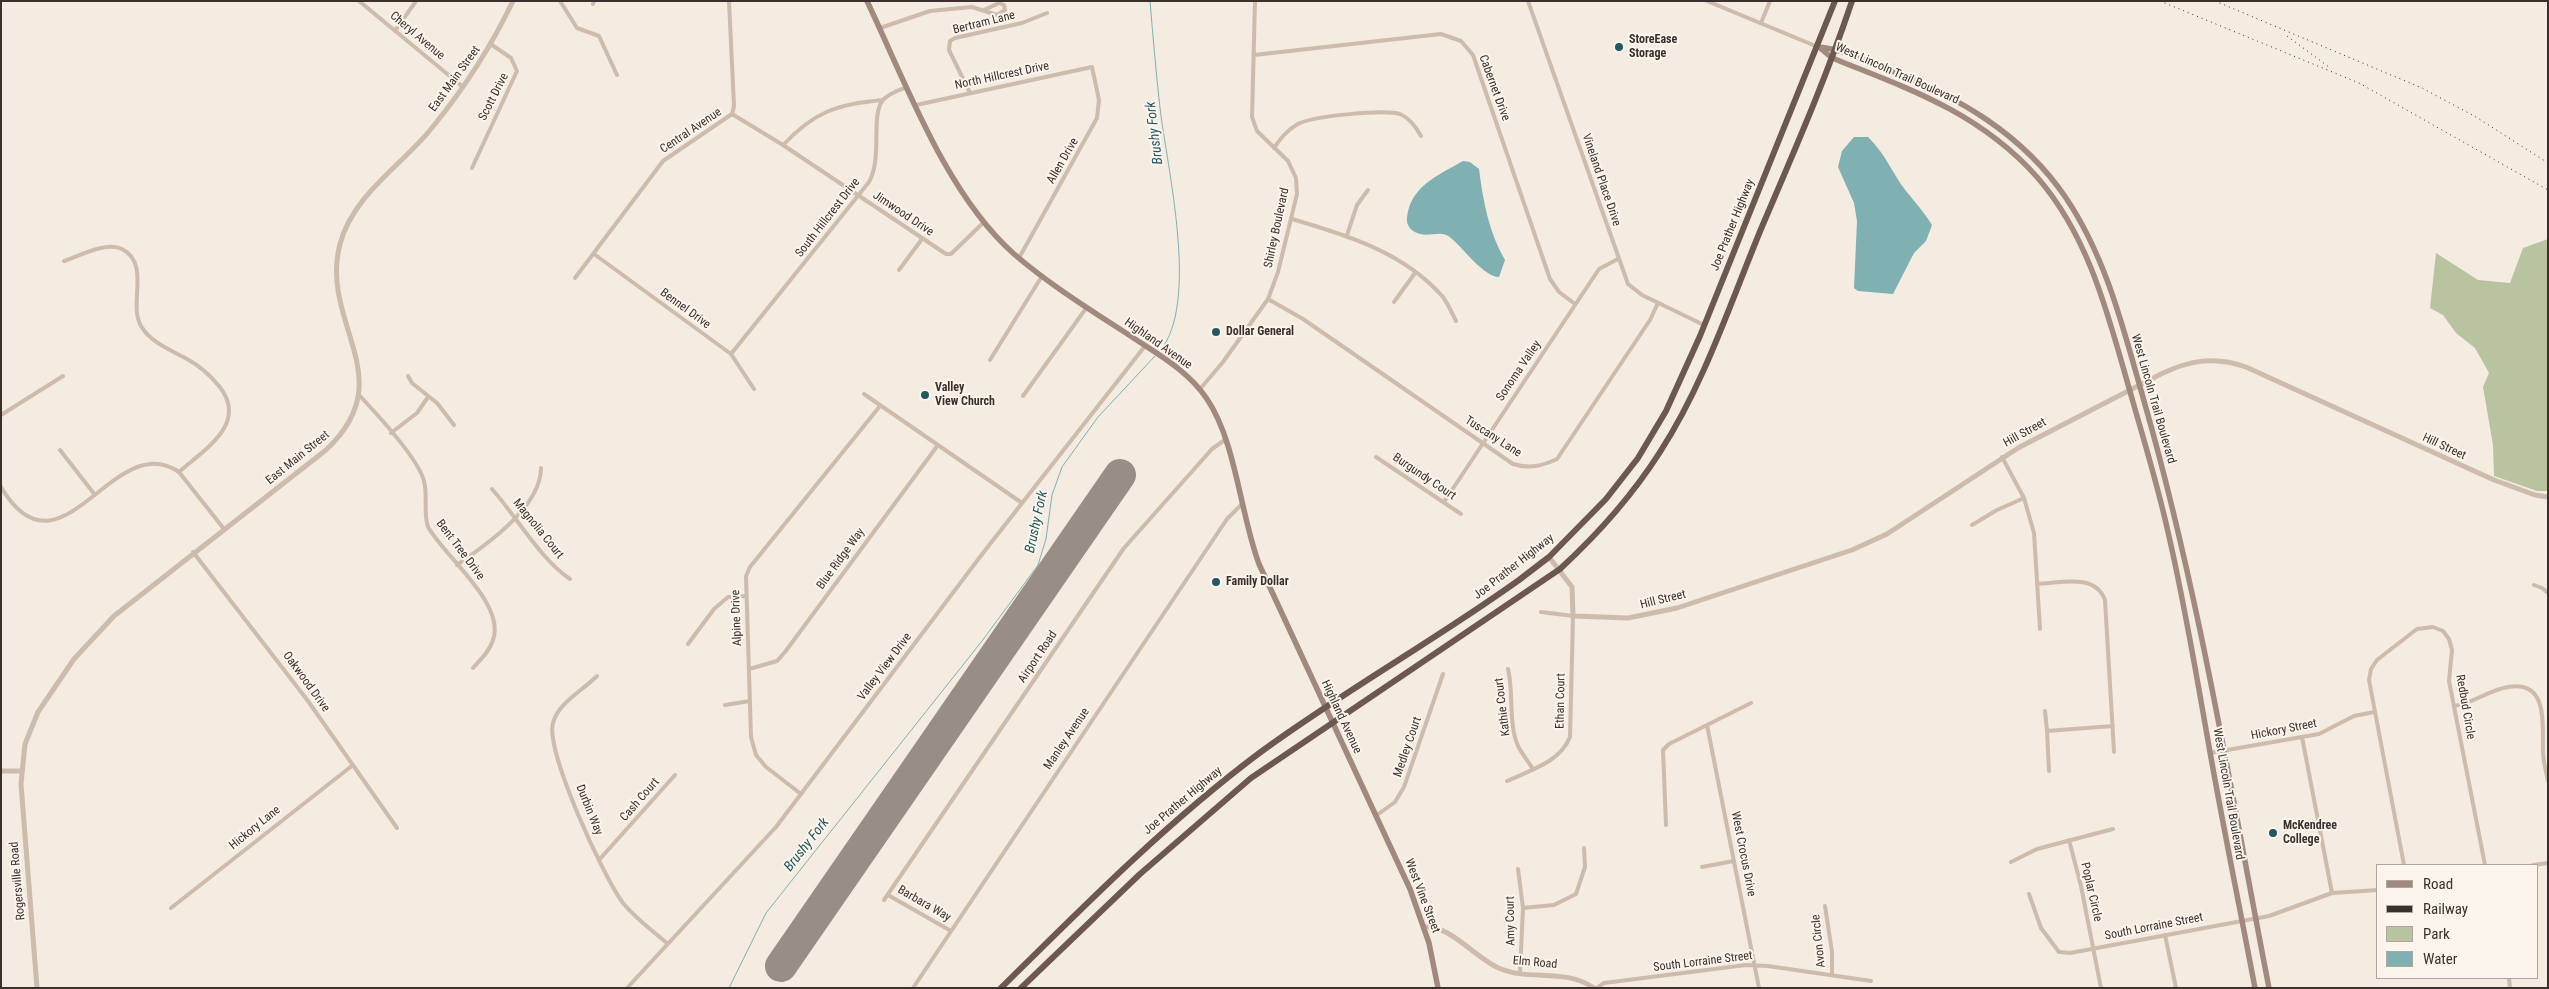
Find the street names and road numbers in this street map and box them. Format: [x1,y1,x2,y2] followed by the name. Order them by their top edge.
[951,8,1017,38] street label: Bertram Lane
[387,9,447,63] street label: Cheryl Avenue
[1833,40,1961,108] street label: West Lincoln Trail Boulevard
[426,43,484,115] street label: East Main Street
[1475,53,1513,123] street label: Cabernet Drive
[954,59,1050,93] street label: North Hillcrest Drive
[476,71,512,123] street label: Scott Drive
[658,105,724,157] street label: Central Avenue
[1578,132,1624,228] street label: Vineland Place Drive
[1044,136,1082,186] street label: Allen Drive
[793,176,863,260] street label: South Hillcrest Drive
[1708,177,1758,273] street label: Joe Prather Highway
[1261,187,1293,269] street label: Shirley Boulevard
[870,188,936,240] street label: Jimwood Drive
[657,286,713,332] street label: Bennel Drive
[1121,315,1195,373] street label: Highland Avenue
[2128,333,2178,465] street label: West Lincoln Trail Boulevard
[1493,338,1545,404] street label: Sonoma Valley
[1462,413,1524,461] street label: Tuscany Lane
[2001,415,2049,451] street label: Hill Street
[263,428,333,488] street label: East Main Street
[2420,431,2468,463] street label: Hill Street
[1390,451,1458,503] street label: Burgundy Court
[510,496,566,562] street label: Magnolia Court
[433,517,487,583] street label: Bent Tree Drive
[814,525,868,593] street label: Blue Ridge Way
[1471,531,1557,603] street label: Joe Prather Highway
[1639,587,1687,613] street label: Hill Street
[729,590,745,646] street label: Alpine Drive
[1015,628,1061,686] street label: Airport Road
[855,630,915,704] street label: Valley View Drive
[279,649,333,715] street label: Oakwood Drive
[1553,673,1569,729] street label: Ethan Court
[2452,674,2478,740] street label: Redbud Circle
[1492,677,1514,737] street label: Kathie Court
[1318,678,1364,756] street label: Highland Avenue
[1041,705,1093,773] street label: Manley Avenue
[1391,715,1425,779] street label: Medley Court
[2250,717,2318,743] street label: Hickory Street
[2209,727,2247,861] street label: West Lincoln Trail Boulevard
[1141,764,1225,838] street label: Joe Prather Highway
[617,775,663,825] street label: Cash Court
[572,783,606,837] street label: Durbin Way
[227,803,283,853] street label: Hickory Lane
[1728,810,1758,898] street label: West Crocus Drive
[7,841,29,921] street label: Rogersville Road
[1401,857,1443,935] street label: West Vine Street
[2077,861,2105,923] street label: Poplar Circle
[895,883,953,925] street label: Barbara Way
[1503,896,1519,946] street label: Amy Court
[2104,910,2204,944] street label: South Lorraine Street
[1809,914,1829,968] street label: Avon Circle
[1653,949,1753,975] street label: South Lorraine Street
[1512,954,1558,972] street label: Elm Road

